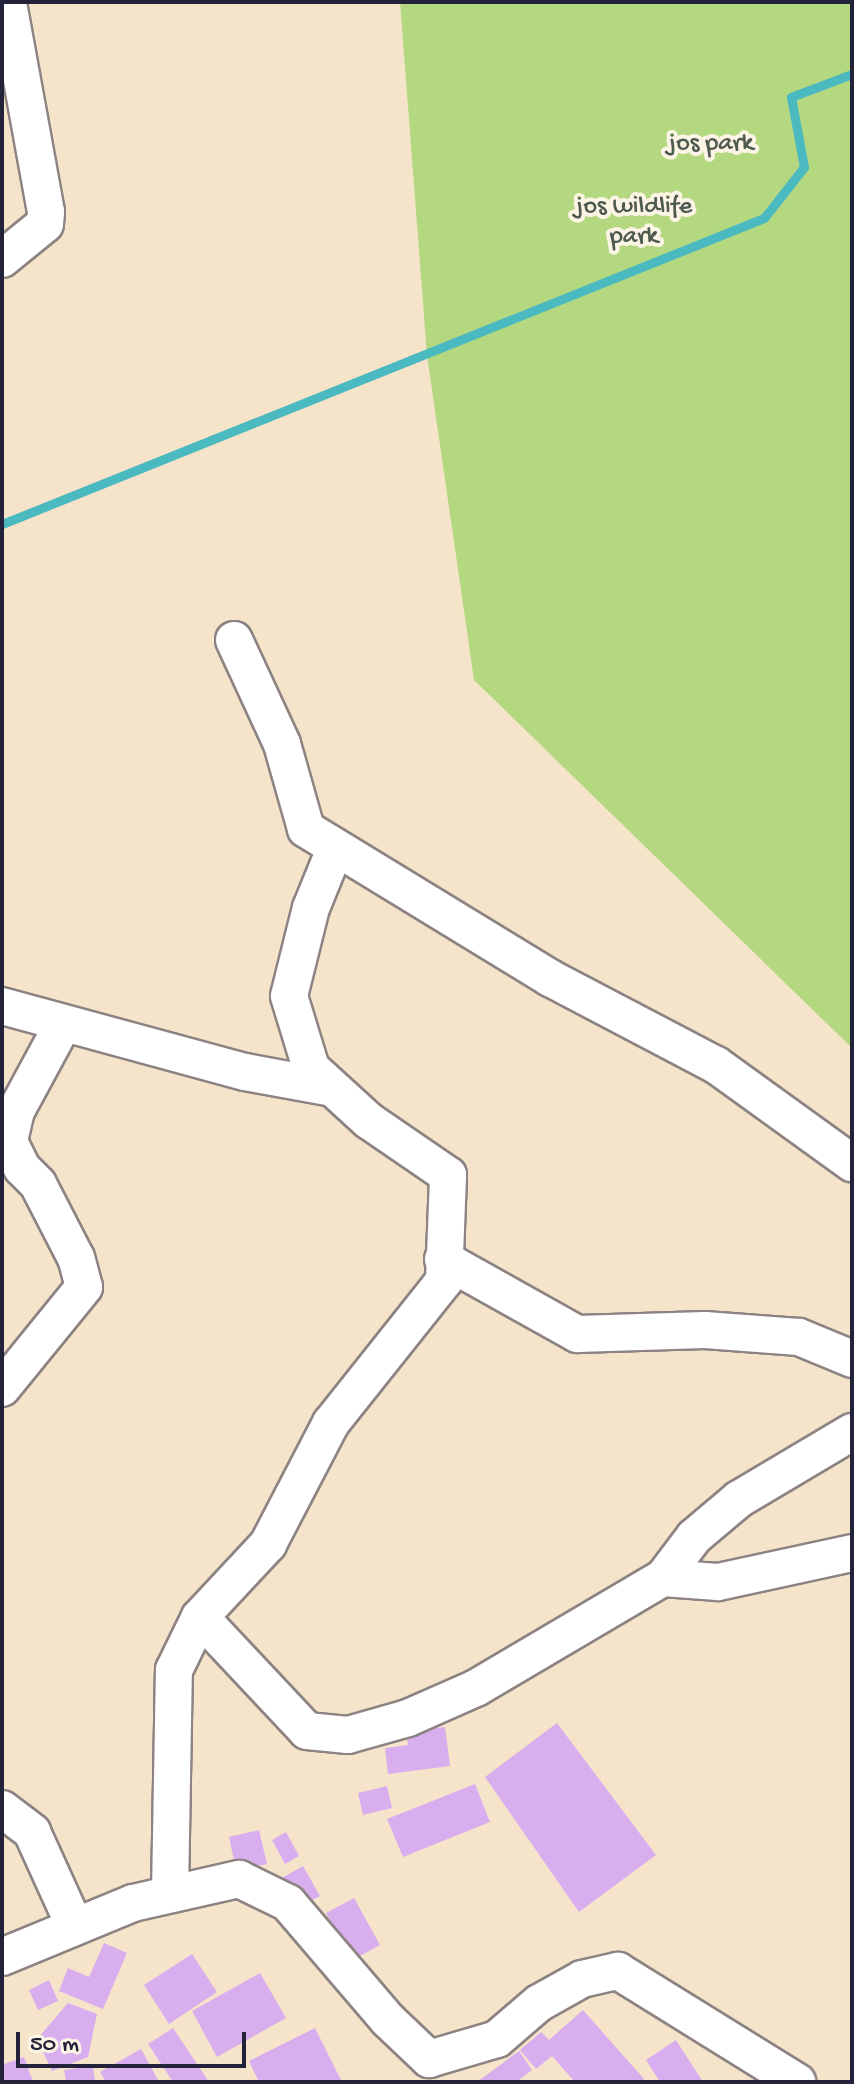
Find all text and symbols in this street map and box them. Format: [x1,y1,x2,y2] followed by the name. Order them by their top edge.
[669,129,753,161] park label: jos park
[576,192,692,254] park label: jos wildlife park
[20,2016,250,2066] scale bar
[30,2031,79,2060] text: 50 m

